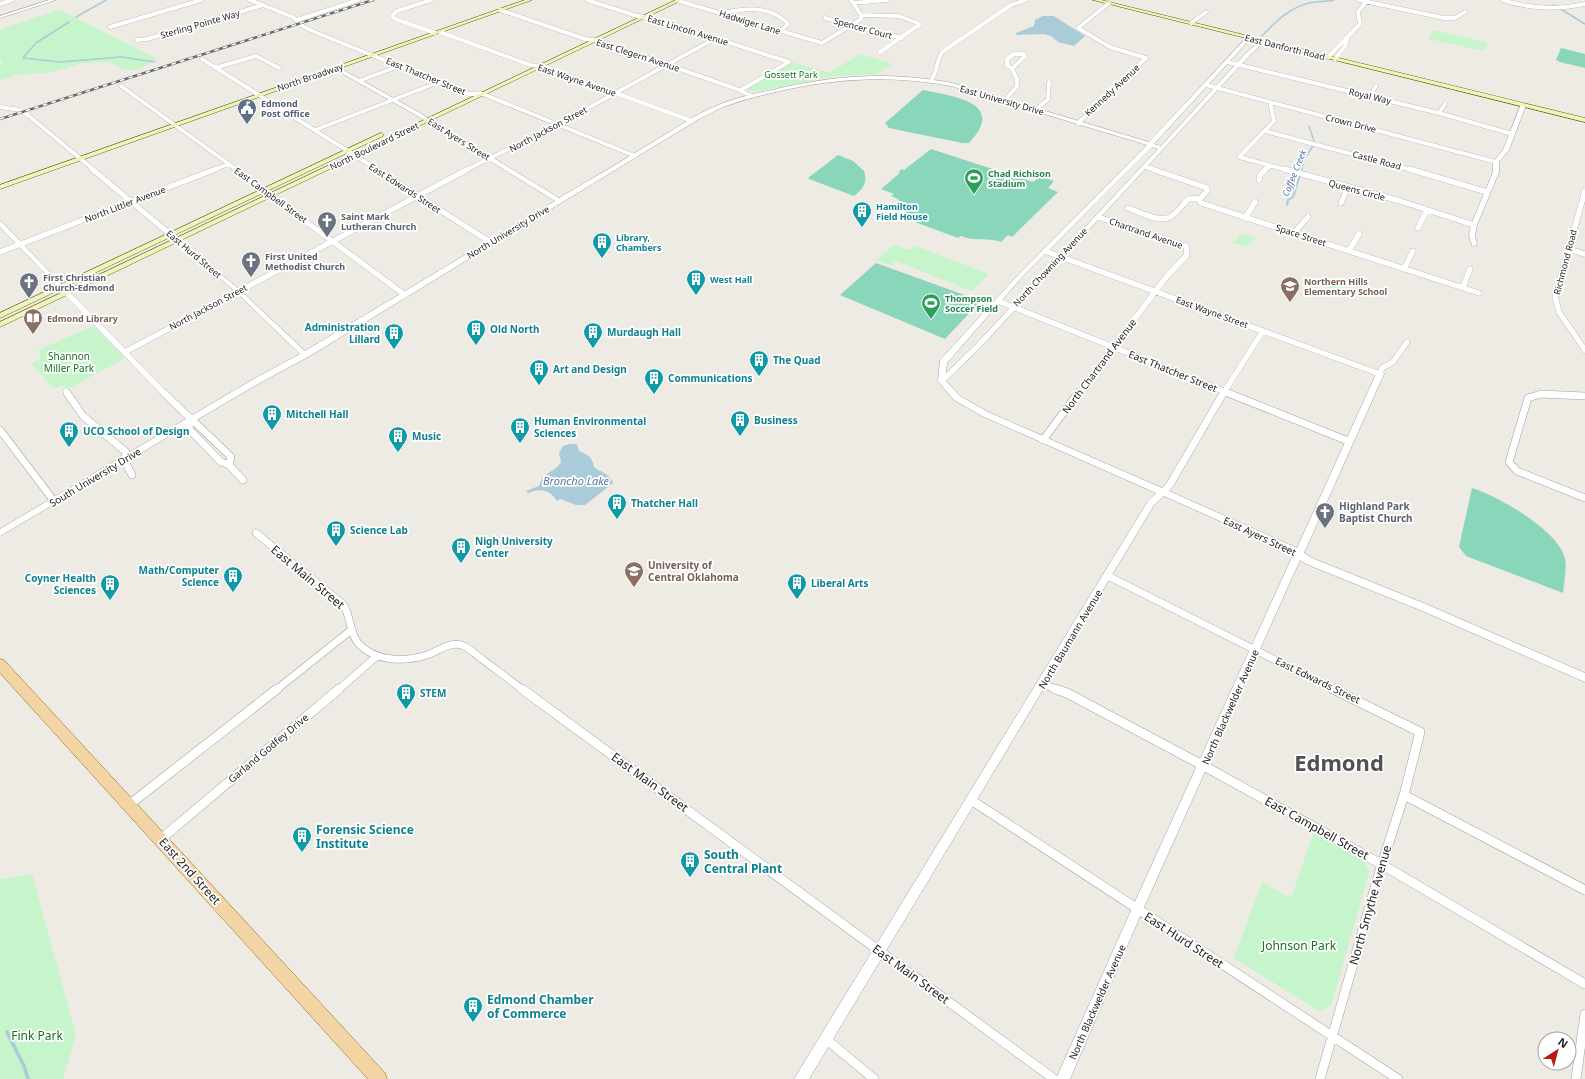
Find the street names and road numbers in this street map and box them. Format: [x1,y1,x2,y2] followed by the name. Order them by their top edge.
[159,6,242,42] street label: Sterling Pointe Way
[718,6,782,38] street label: Hadwiger Lane
[646,11,730,49] street label: East Lincoln Avenue
[832,14,894,42] street label: Spencer Court
[1244,31,1326,63] street label: East Danforth Road
[595,35,681,75] street label: East Clegern Avenue
[384,54,469,98] street label: East Thatcher Street
[275,59,345,94] street label: North Broadway
[536,60,618,100] street label: East Wayne Avenue
[1082,61,1142,119] street label: Kennedy Avenue
[958,82,1046,118] street label: East University Drive
[1348,85,1393,107] street label: Royal Way
[507,103,590,155] street label: North Jackson Street
[1324,110,1378,136] street label: Crown Drive
[426,115,493,164] street label: East Ayers Street
[327,118,421,173] street label: North Boulevard Street
[1351,147,1403,173] street label: Castle Road
[366,160,444,217] street label: East Edwards Street
[232,164,311,226] street label: East Campbell Street
[1327,176,1387,204] street label: Queens Circle
[83,183,167,225] street label: North Littler Avenue
[464,202,552,262] street label: North University Drive
[1108,214,1184,252] street label: Chartrand Avenue
[1274,221,1329,250] street label: Space Street
[1010,225,1090,309] street label: North Chowning Avenue
[163,227,225,282] street label: East Hurd Street
[1550,228,1580,296] street label: Richmond Road
[167,281,250,333] street label: North Jackson Street
[1174,293,1251,331] street label: East Wayne Street
[1059,315,1140,416] street label: North Chartrand Avenue
[1127,347,1220,395] street label: East Thatcher Street
[47,444,144,510] street label: South University Drive
[1221,513,1299,559] street label: East Ayers Street
[268,541,349,613] street label: East Main Street
[1035,586,1105,691] street label: North Baumann Avenue
[1198,647,1262,767] street label: North Blackwelder Avenue
[1273,653,1363,707] street label: East Edwards Street
[225,710,311,786] street label: Garland Godfey Drive
[608,748,692,816] street label: East Main Street
[1262,792,1373,864] street label: East Campbell Street
[155,834,225,909] street label: East 2nd Street
[1345,843,1395,967] street label: North Smythe Avenue
[1141,908,1228,972] street label: East Hurd Street
[869,940,953,1008] street label: East Main Street
[1065,942,1129,1062] street label: North Blackwelder Avenue

